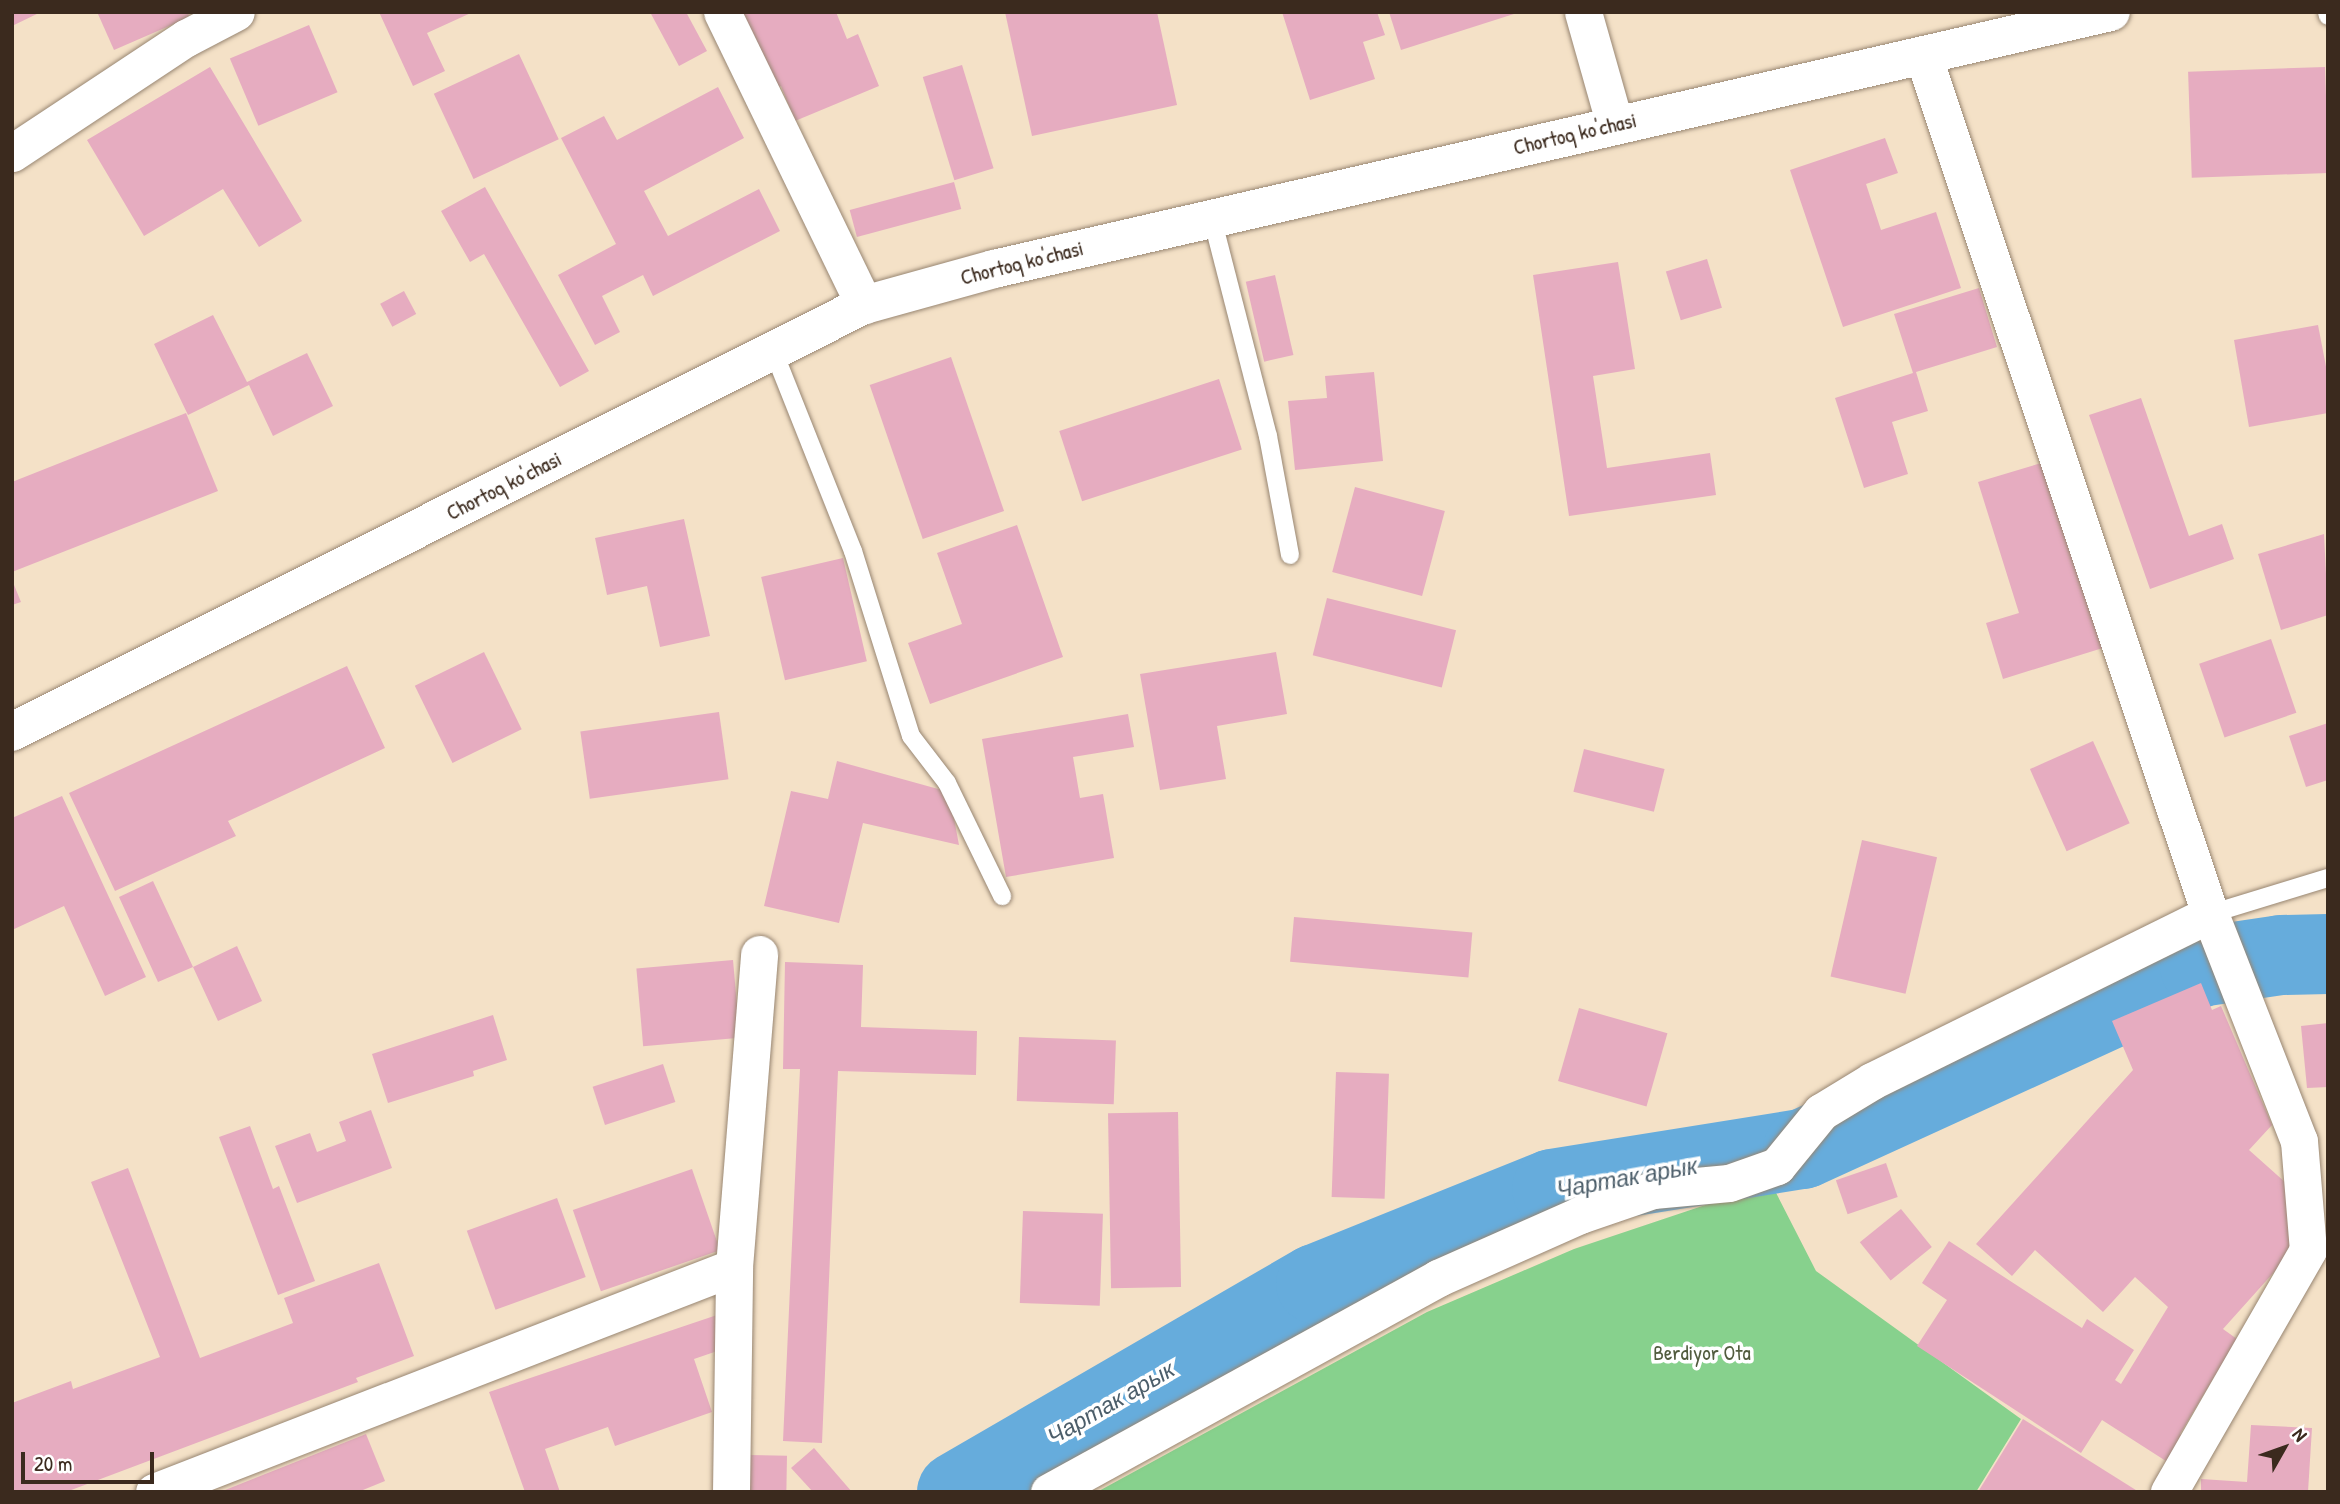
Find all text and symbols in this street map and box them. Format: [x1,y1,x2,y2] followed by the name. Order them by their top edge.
[1511,108,1639,160] street label: Chortoq ko'chasi
[958,236,1086,290] street label: Chortoq ko'chasi
[442,446,566,526] street label: Chortoq ko'chasi
[1555,1152,1699,1204] water label: Чартак арык
[1653,1340,1751,1366] park label: Berdiyor Ota
[1042,1355,1180,1451] water label: Чартак арык
[2249,1413,2319,1483] north arrow
[2287,1422,2313,1447] text: N
[24,1438,158,1482] scale bar
[34,1449,72,1478] text: 20 m

